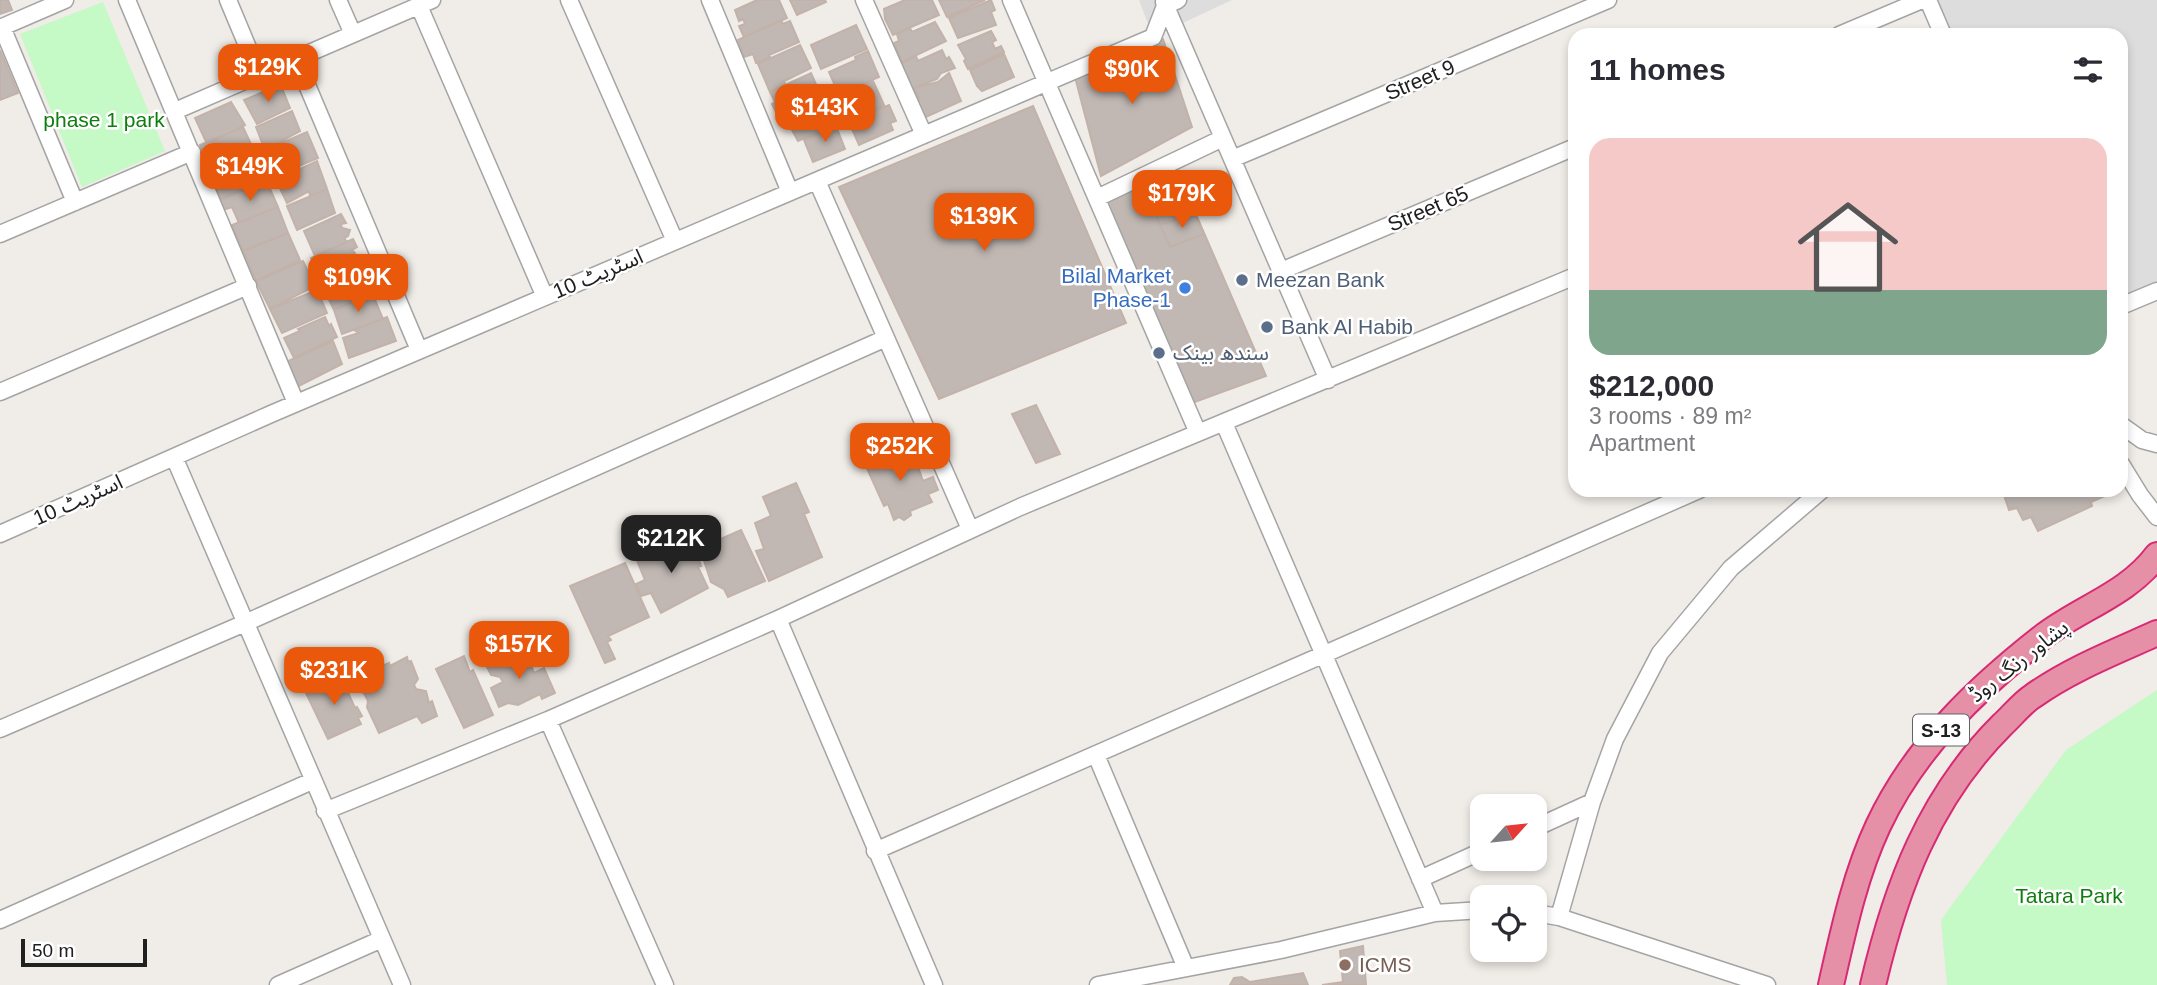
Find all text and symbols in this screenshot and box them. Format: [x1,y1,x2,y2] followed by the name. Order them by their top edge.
[219,44,317,104] pin: $129K
[1091,46,1173,106] pin: $90K
[2069,51,2107,89] icon: filters
[1589,53,1726,86] text: 11 homes
[234,54,302,80] text: $129K
[1381,55,1458,104] street label: Street 9
[1105,56,1159,82] text: $90K
[776,85,874,144] pin: $143K
[791,94,859,120] text: $143K
[43,108,165,131] park label: phase 1 park
[201,144,299,203] pin: $149K
[216,153,284,179] text: $149K
[1133,170,1231,230] pin: $179K
[1148,180,1216,206] text: $179K
[1384,181,1472,236] street label: Street 65
[1785,184,1911,310] icon: home
[935,194,1033,253] pin: $139K
[950,203,1018,229] text: $139K
[549,244,647,304] street label: اسٹریٹ 10
[309,254,407,314] pin: $109K
[324,264,392,290] text: $109K
[1061,264,1171,311] place label: Bilal Market Phase-1
[1256,268,1385,291] place label: Meezan Bank
[1234,272,1250,288] marker: Meezan Bank
[1177,280,1193,296] marker: Bilal Market Phase-1
[1281,315,1413,338] place label: Bank Al Habib
[1259,319,1275,335] marker: Bank Al Habib
[1173,341,1269,364] place label: سندھ بینک
[1151,345,1167,361] marker: سندھ بینک
[1589,369,1714,402] text: $212,000
[1589,403,1751,429] text: 3 rooms · 89 m²
[851,424,949,483] pin: $252K
[1589,430,1695,456] text: Apartment
[866,433,934,459] text: $252K
[30,470,126,530] street label: اسٹریٹ 10
[622,516,720,575] pin: $212K
[637,525,705,551] text: $212K
[1965,615,2074,708] street label: پشاور رنگ روڈ
[470,622,568,681] pin: $157K
[485,631,553,657] text: $157K
[285,648,383,707] pin: $231K
[300,657,368,683] text: $231K
[1913,715,1969,746] road number: S-13
[1470,794,1547,872] north arrow
[1470,794,1547,962] map controls
[2015,884,2123,907] park label: Tatara Park
[1470,885,1547,962] button: locate
[21,936,147,968] scale bar
[32,940,74,961] text: 50 m
[1359,953,1412,976] place label: ICMS
[1337,957,1353,973] marker: ICMS

